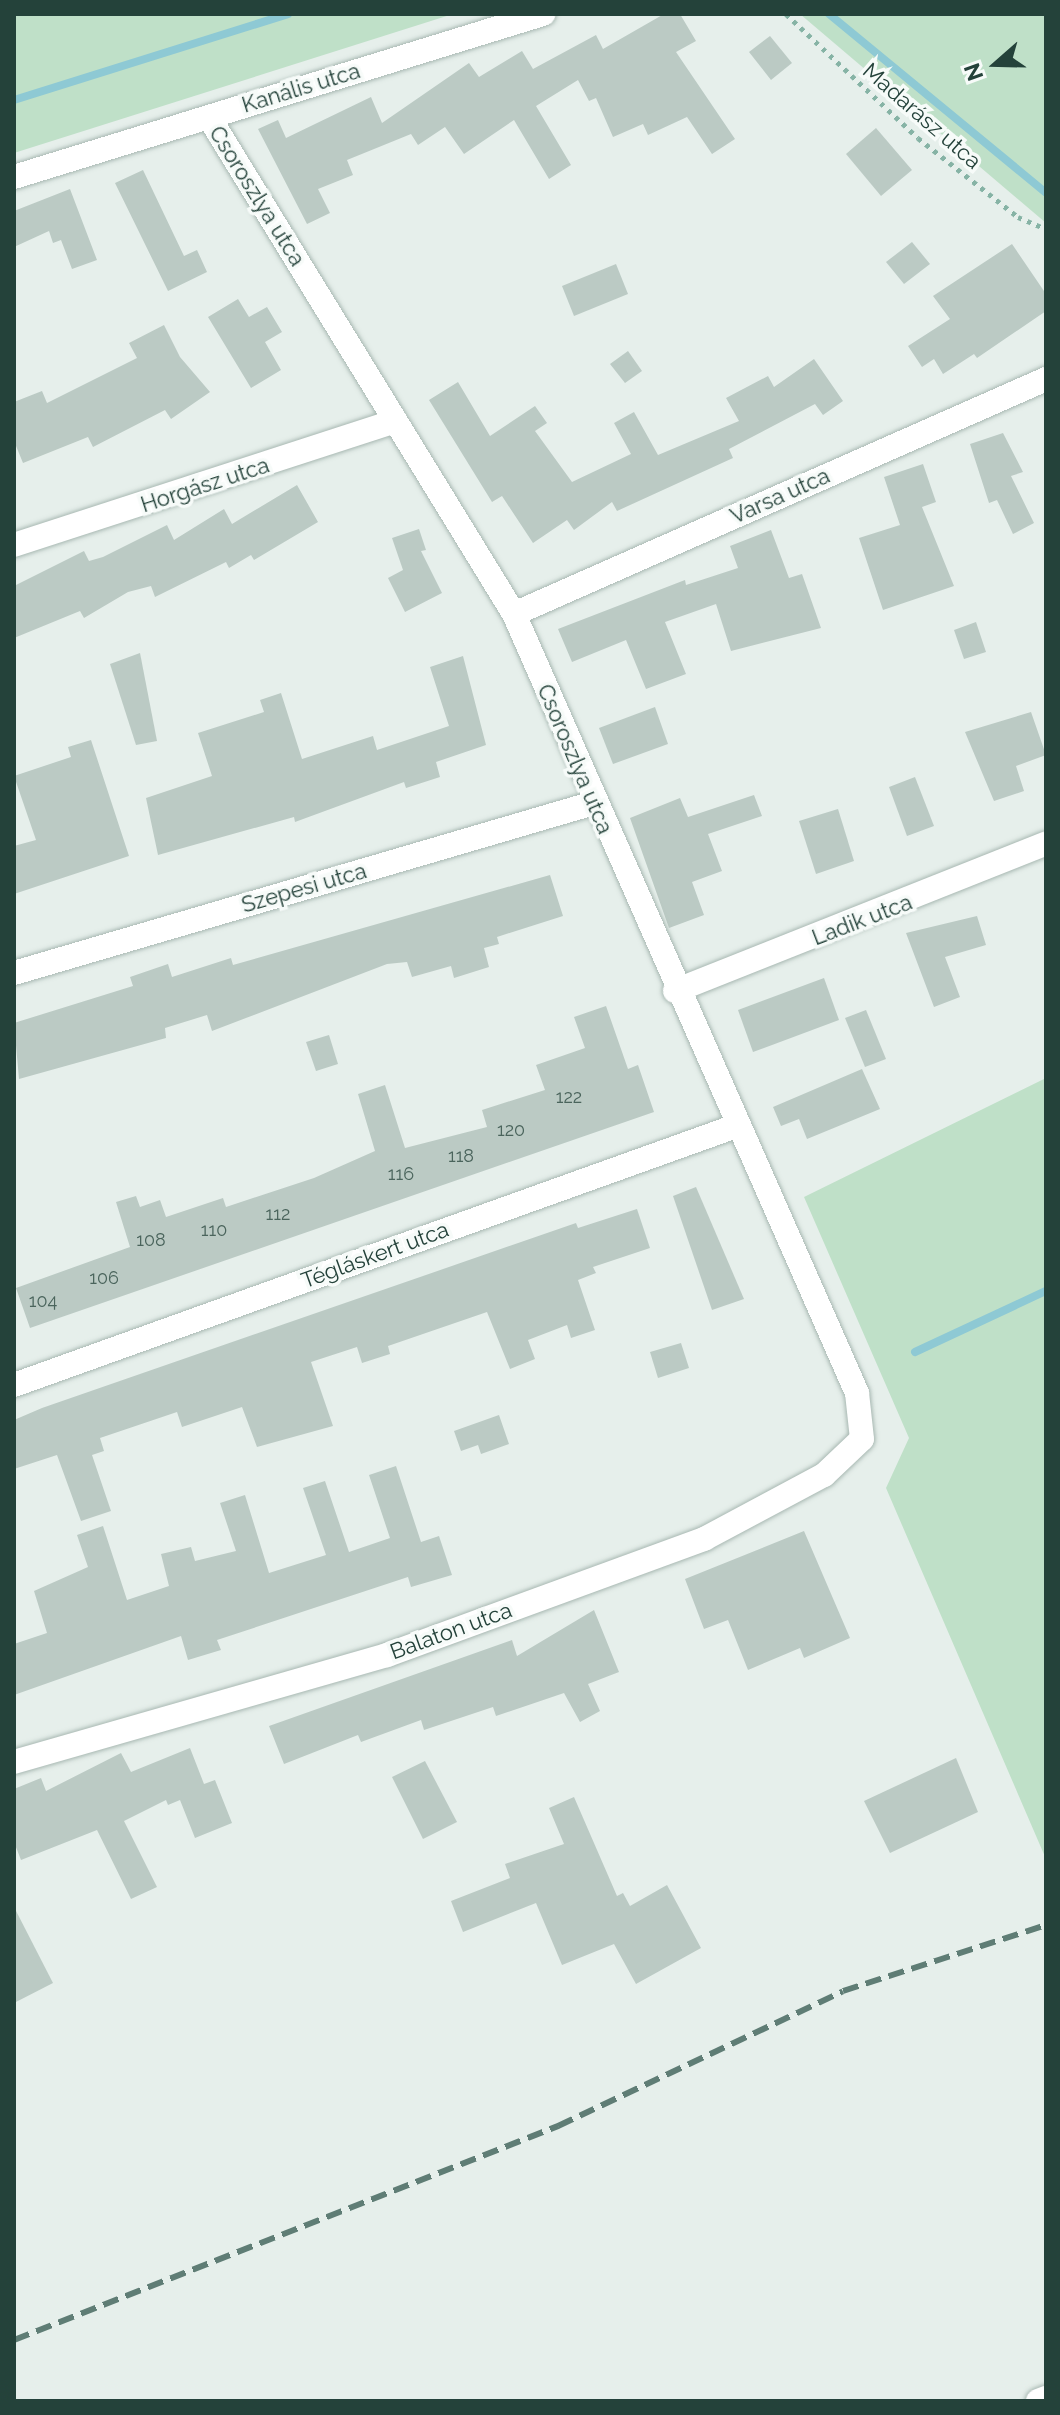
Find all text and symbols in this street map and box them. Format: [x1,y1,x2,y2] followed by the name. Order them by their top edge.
[956,24,1036,104] north arrow
[239,58,363,118] street label: Kanális utca
[858,58,986,174] street label: Madarász utca
[958,60,989,85] text: N
[203,121,311,271] street label: Csoroszlya utca
[137,452,273,518] street label: Horgász utca
[726,462,834,530] street label: Varsa utca
[532,680,618,838] street label: Csoroszlya utca
[239,858,369,918] street label: Szepesi utca
[808,889,916,951] street label: Ladik utca
[556,1086,582,1108] house number: 122
[497,1119,525,1141] house number: 120
[448,1145,474,1167] house number: 118
[388,1163,414,1185] house number: 116
[266,1203,290,1225] house number: 112
[298,1216,452,1294] street label: Tégláskert utca
[201,1219,227,1241] house number: 110
[136,1229,166,1251] house number: 108
[89,1267,119,1289] house number: 106
[29,1290,57,1312] house number: 104
[387,1597,515,1665] street label: Balaton utca

